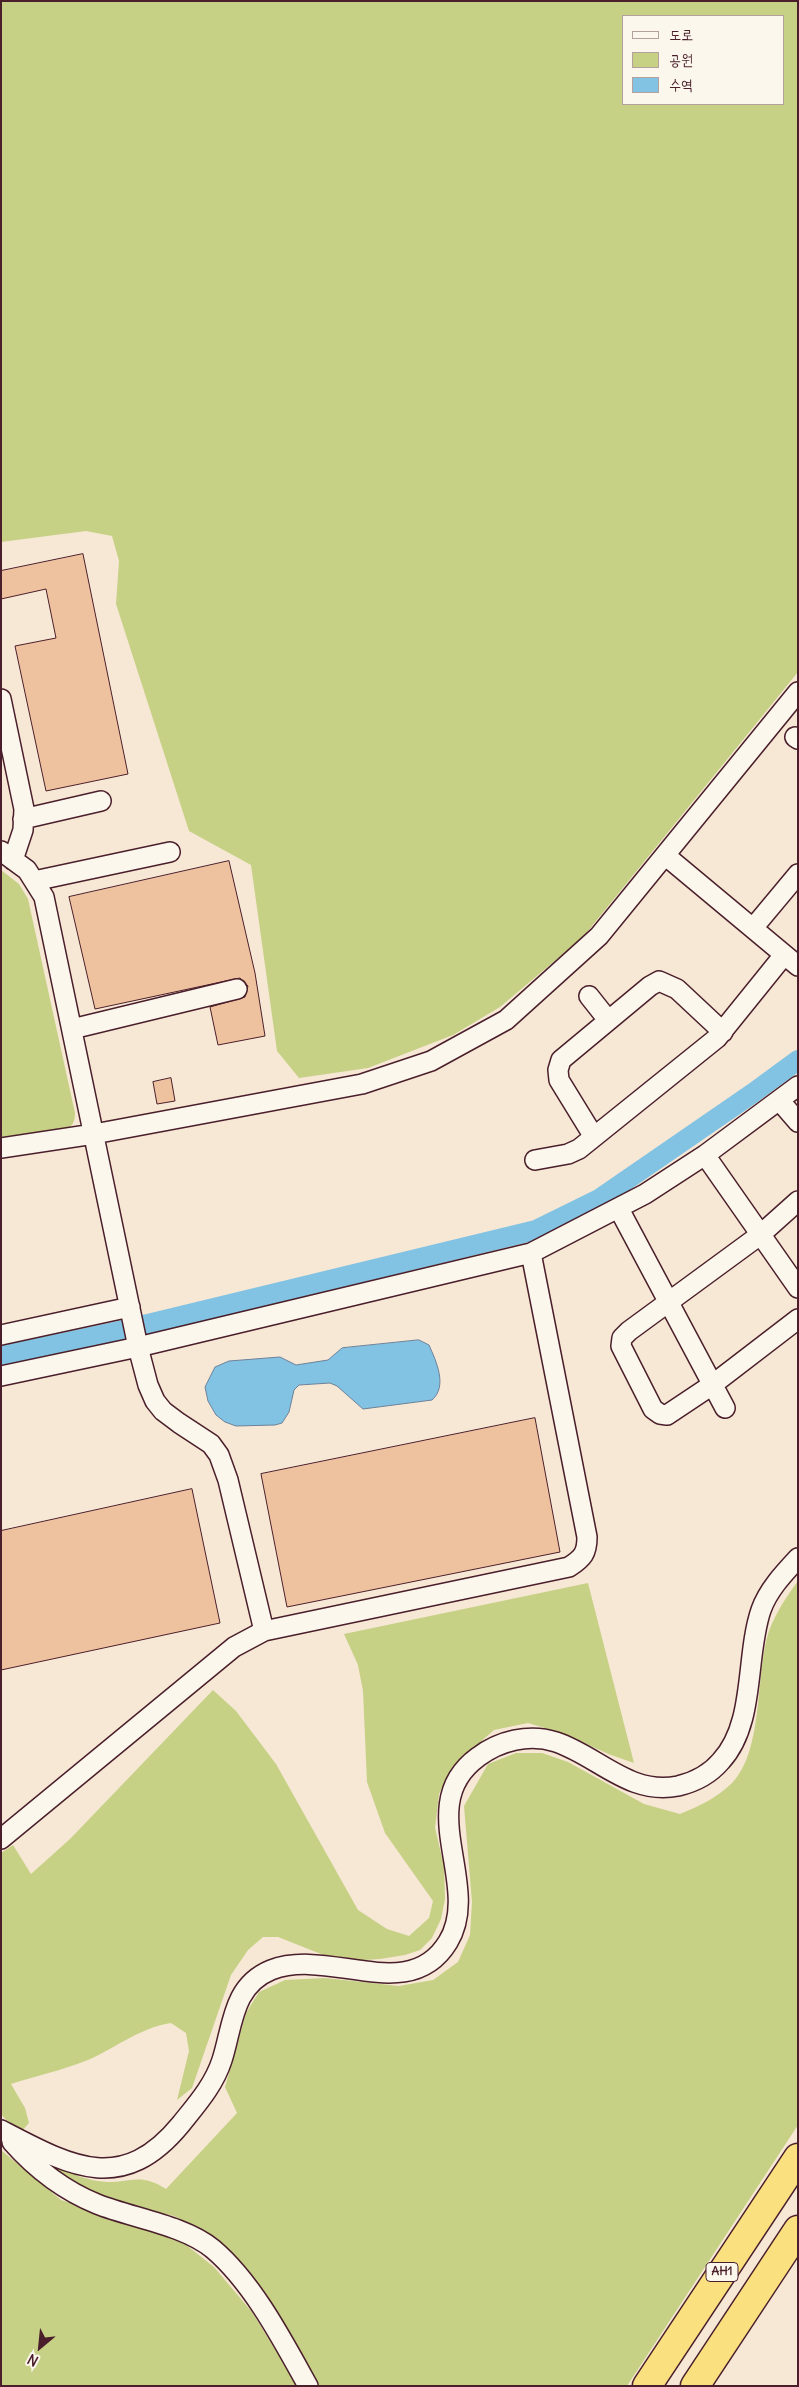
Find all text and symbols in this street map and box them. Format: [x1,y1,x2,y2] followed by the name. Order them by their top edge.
[622,15,784,105] legend
[669,25,693,44] text: 도로
[669,50,693,69] text: 공원
[669,75,693,94] text: 수역
[706,2262,738,2282] road number: AH1
[15,2322,65,2372] north arrow
[24,2350,41,2370] text: N

